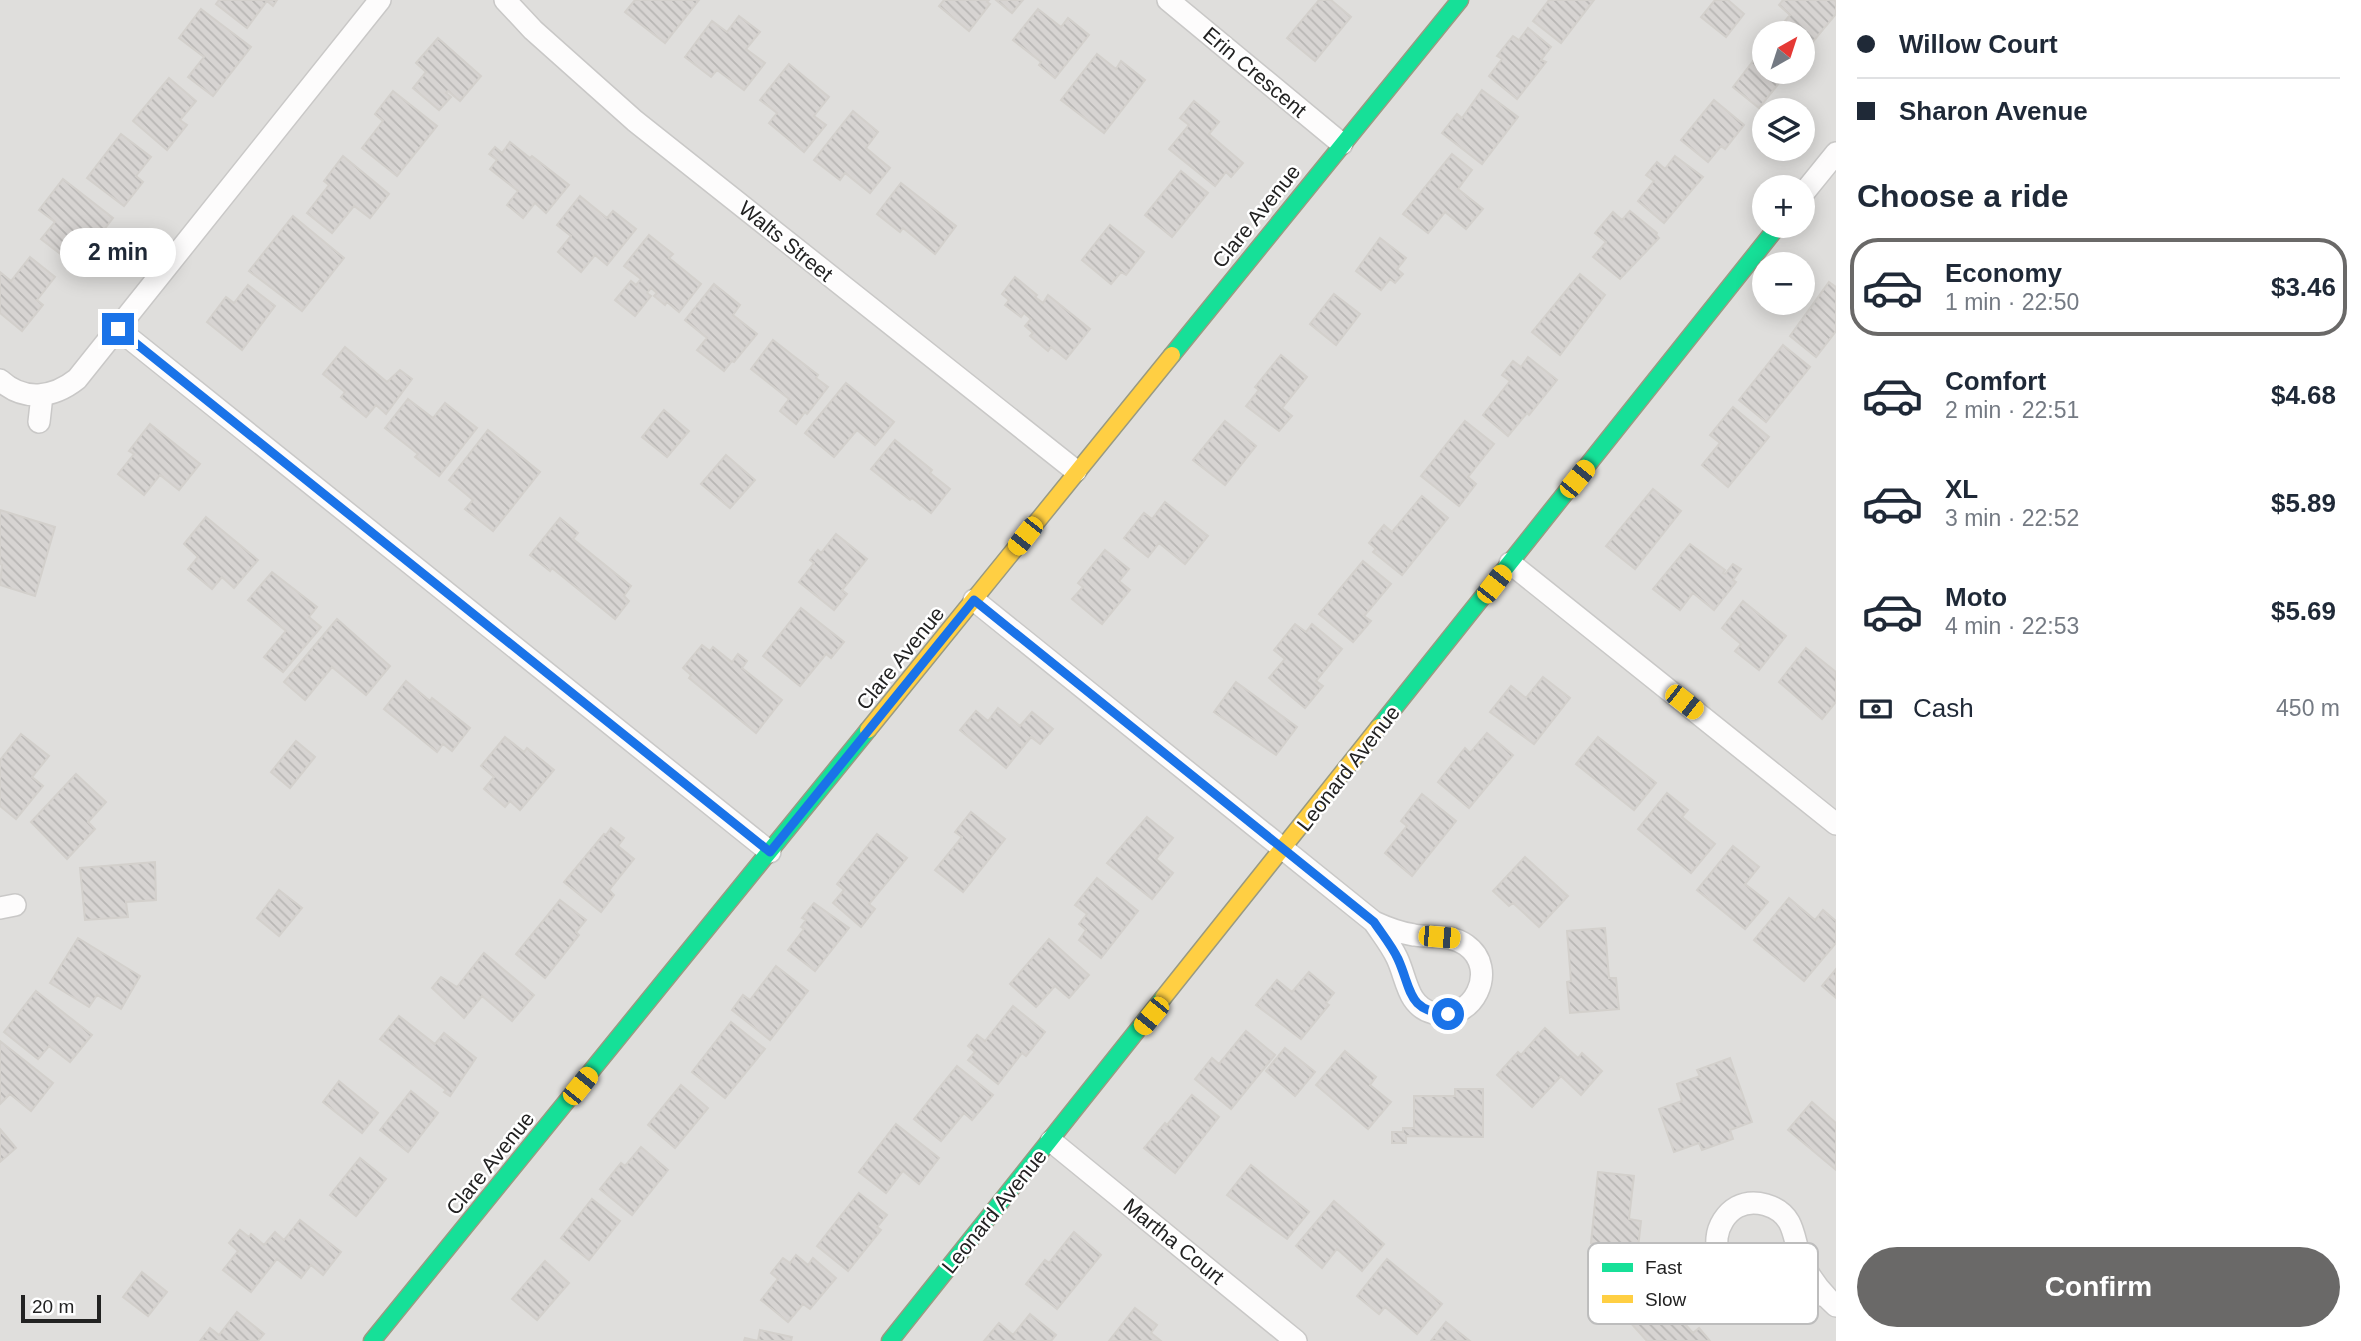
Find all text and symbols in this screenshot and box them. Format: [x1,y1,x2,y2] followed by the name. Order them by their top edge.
[1752,21,1815,84] north arrow
[1752,21,1815,315] map controls
[1199,22,1311,122] street label: Erin Crescent
[1899,29,2058,59] text: Willow Court
[1899,96,2088,126] text: Sharon Avenue
[1752,98,1815,161] button: layers
[1208,160,1304,272] street label: Clare Avenue
[1752,175,1815,238] button: +
[1857,178,2069,214] text: Choose a ride
[735,196,837,286] street label: Walts Street
[60,228,176,276] callout: 2 min
[88,239,148,265] text: 2 min
[1752,252,1815,315] button: −
[1861,256,1924,319] icon: car
[1945,258,2062,288] text: Economy
[2271,272,2336,302] text: $3.46
[1945,289,2079,315] text: 1 min · 22:50
[102,313,134,345] route end
[1861,364,1924,427] icon: car
[1945,366,2046,396] text: Comfort
[2271,380,2336,410] text: $4.68
[1945,397,2079,423] text: 2 min · 22:51
[1556,456,1599,502] car
[1861,472,1924,535] icon: car
[1945,474,1978,504] text: XL
[2271,488,2336,518] text: $5.89
[1945,505,2079,531] text: 3 min · 22:52
[1004,513,1047,559] car
[1473,561,1516,607] car
[1861,580,1924,643] icon: car
[1945,582,2007,612] text: Moto
[2271,596,2336,626] text: $5.69
[852,602,948,714] street label: Clare Avenue
[1945,613,2079,639] text: 4 min · 22:53
[1661,681,1708,723] car
[1857,690,1895,728] icon: cash
[1913,693,1974,723] text: Cash
[2276,695,2340,721] text: 450 m
[1292,701,1404,835] street label: Leonard Avenue
[1418,925,1461,949] car
[1130,993,1173,1039] car
[1432,998,1464,1030] route start
[559,1063,602,1109] car
[442,1107,538,1219] street label: Clare Avenue
[937,1144,1051,1278] street label: Leonard Avenue
[1119,1194,1229,1289] street label: Martha Court
[1588,1243,1818,1324] legend
[1857,1247,2340,1327] button: Confirm
[1645,1257,1683,1278] text: Fast
[1645,1289,1686,1310] text: Slow
[21,1292,102,1324] scale bar
[32,1296,74,1317] text: 20 m

